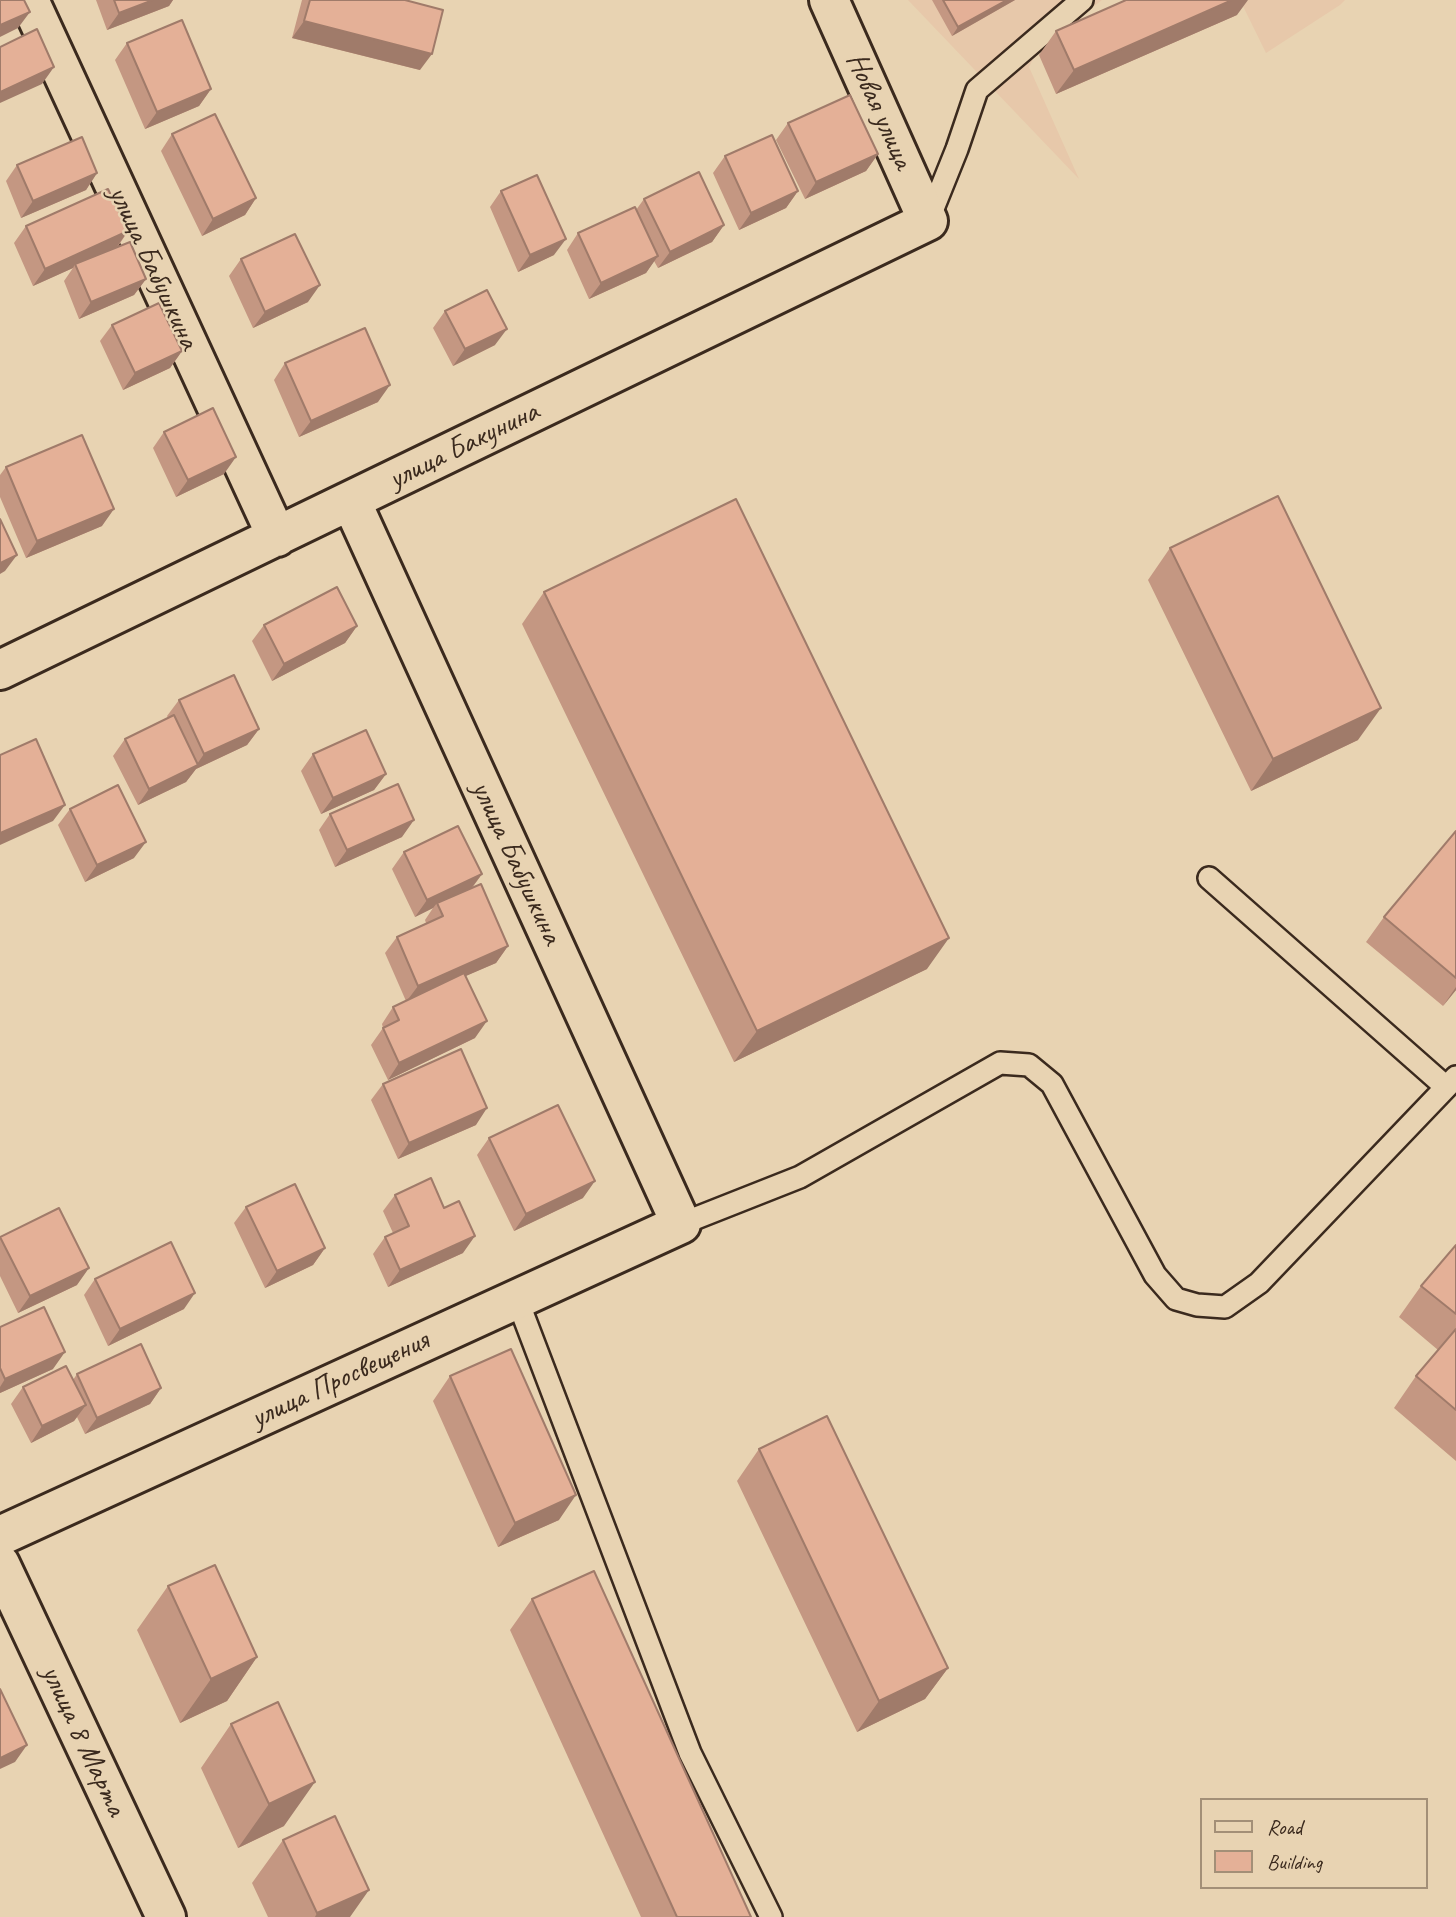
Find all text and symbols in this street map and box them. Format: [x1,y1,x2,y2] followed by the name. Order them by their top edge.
[837,47,921,175] street label: Новая улица
[100,181,206,355] street label: улица Бабушкина
[383,394,545,498] street label: улица Бакунина
[463,776,569,950] street label: улица Бабушкина
[245,1323,435,1437] street label: улица Просвещения
[32,1660,134,1822] street label: улица 8 Марта
[1200,1798,1428,1889] legend
[1267,1814,1302,1840] text: Road
[1267,1849,1322,1875] text: Building

